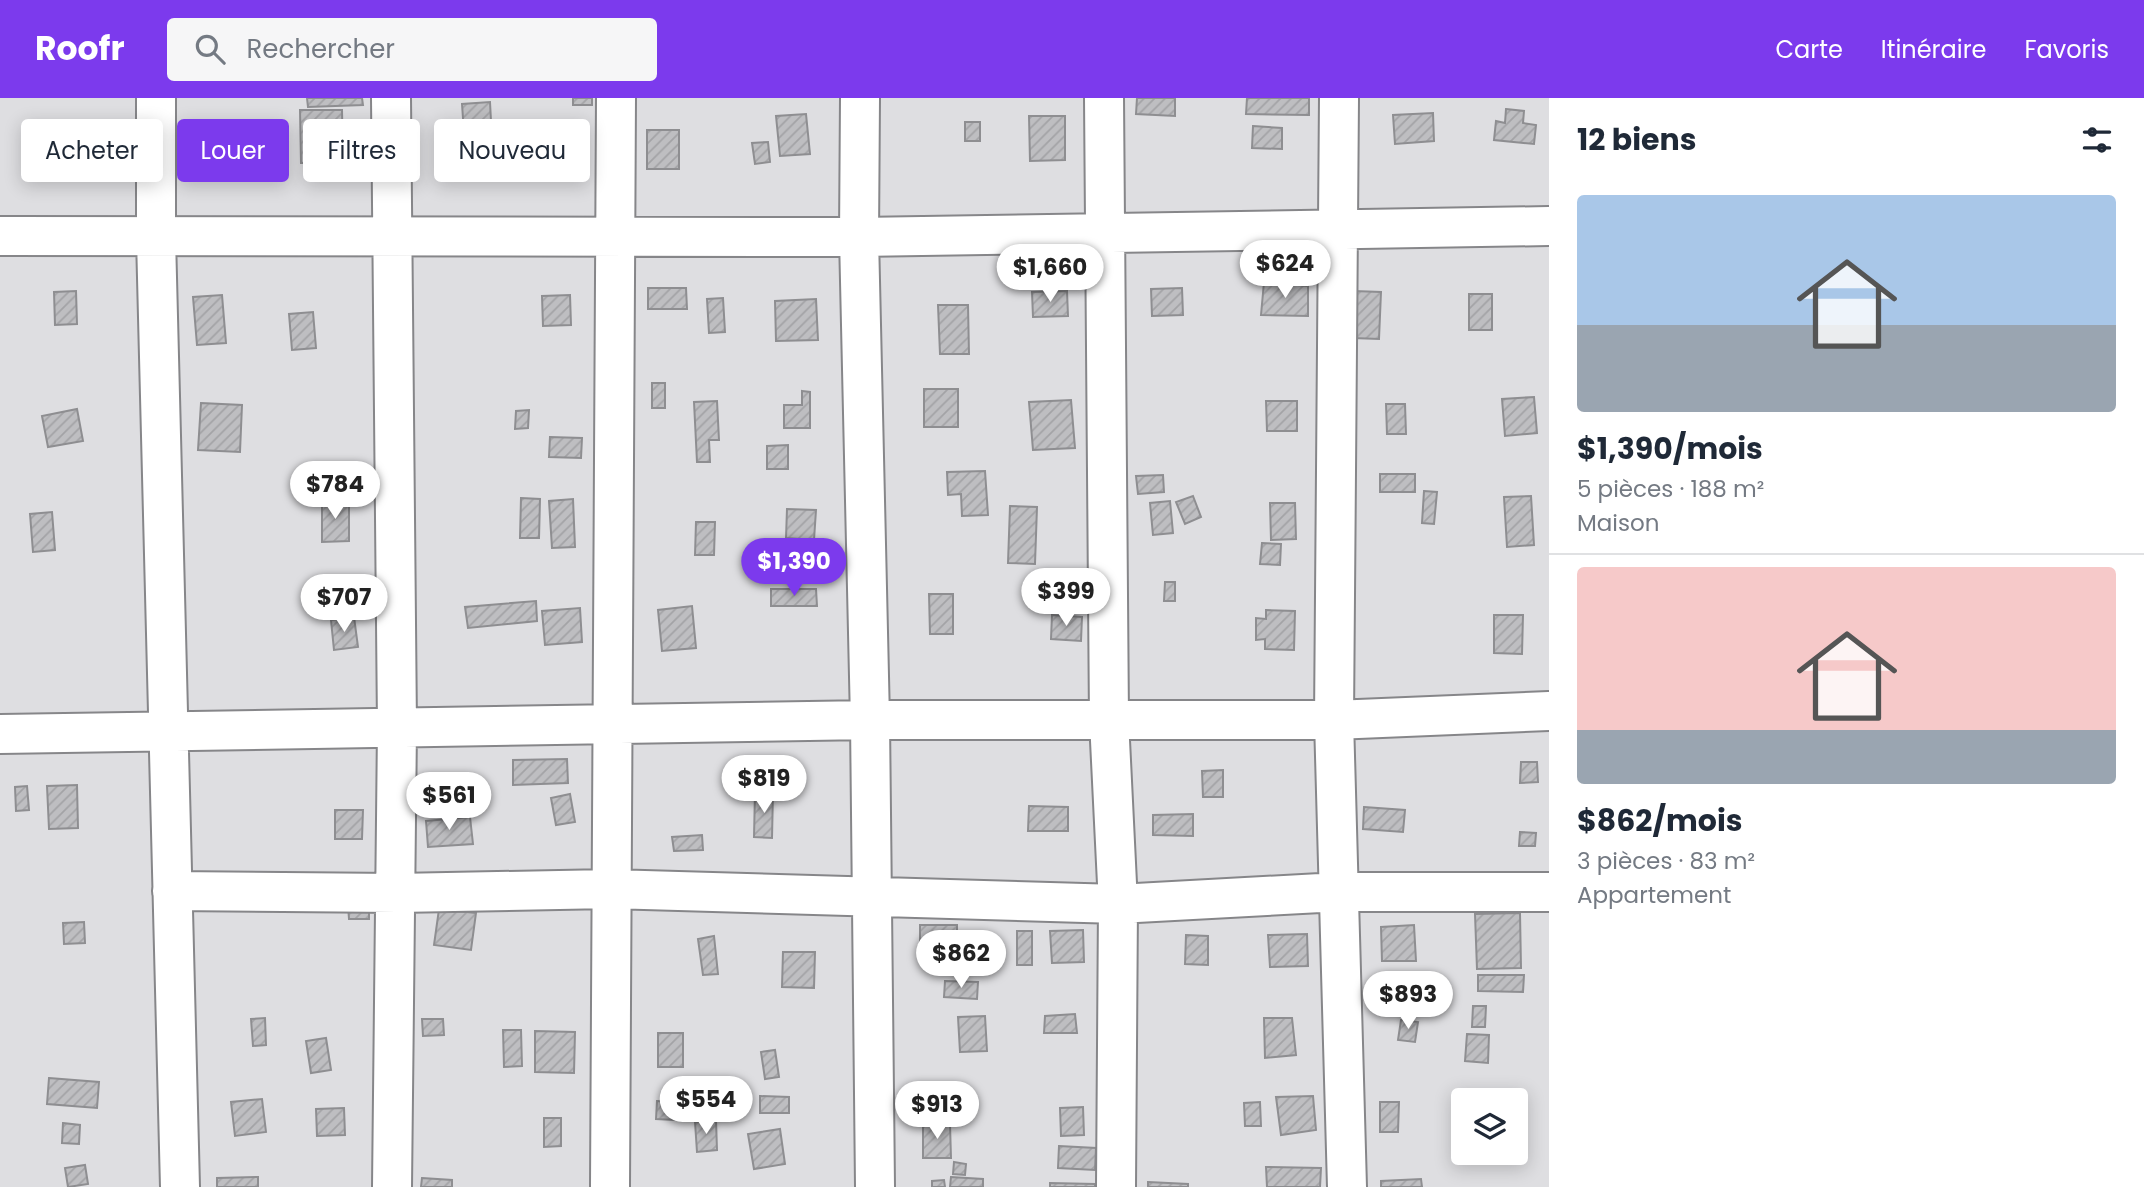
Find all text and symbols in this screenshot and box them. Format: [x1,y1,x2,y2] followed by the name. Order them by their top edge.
[167,18,657,81] search box
[35,25,125,72] text: Roofr
[191,30,229,68] icon: search
[247,31,395,67] text: Rechercher
[1775,33,1843,66] text: Carte
[1881,33,1986,66] text: Itinéraire
[2024,33,2109,66] text: Favoris
[1577,118,1696,161] text: 12 biens
[21,119,163,182] chip: Acheter
[177,119,289,182] chip: Louer
[303,119,420,182] chip: Filtres
[434,119,590,182] chip: Nouveau
[2078,121,2116,159] icon: filters
[1244,240,1326,300] pin: $624
[1784,241,1910,367] icon: home
[993,244,1107,304] pin: $1,660
[1256,247,1314,279] text: $624
[1013,251,1087,283] text: $1,660
[1577,427,1763,470] text: $1,390/mois
[294,462,376,521] pin: $784
[306,468,364,500] text: $784
[1577,473,1764,505] text: 5 pièces · 188 m²
[1577,507,1659,539] text: Maison
[737,538,851,598] pin: $1,390
[757,545,831,577] text: $1,390
[1025,568,1107,628] pin: $399
[303,574,385,634] pin: $707
[1037,575,1095,607] text: $399
[317,581,371,613] text: $707
[1784,613,1910,739] icon: home
[723,756,805,815] pin: $819
[738,762,790,794] text: $819
[408,772,490,832] pin: $561
[422,779,476,811] text: $561
[1577,799,1742,842] text: $862/mois
[1577,845,1755,877] text: 3 pièces · 83 m²
[1577,879,1731,911] text: Appartement
[920,930,1002,990] pin: $862
[932,937,990,969] text: $862
[1367,972,1449,1031] pin: $893
[1379,978,1437,1010] text: $893
[665,1076,747,1136] pin: $554
[896,1082,978,1141] pin: $913
[676,1083,736,1115] text: $554
[911,1088,963,1120] text: $913
[1451,1088,1528,1165] map controls
[1451,1088,1528,1165] button: layers

